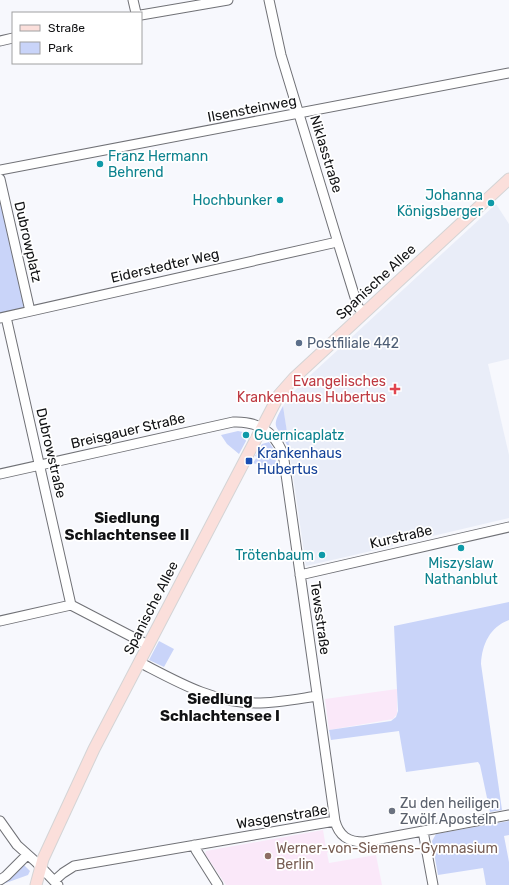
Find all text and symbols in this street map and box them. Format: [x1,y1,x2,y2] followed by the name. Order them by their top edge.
[12,12,142,64] legend
[48,21,85,35] text: Straße
[48,41,74,55] text: Park
[206,92,298,126] street label: Ilsensteinweg
[306,113,346,195] street label: Niklasstraße
[108,148,208,181] place label: Franz Hermann Behrend
[95,159,105,169] marker: Franz Hermann Behrend
[397,187,484,220] place label: Johanna Königsberger
[192,192,273,209] place label: Hochbunker
[275,195,285,205] marker: Hochbunker
[486,198,496,208] marker: Johanna Königsberger
[10,200,46,284] street label: Dubrowplatz
[333,241,420,323] street label: Spanische Allee
[109,245,221,287] street label: Eiderstedter Weg
[307,335,399,352] place label: Postfiliale 442
[294,338,304,348] marker: Postfiliale 442
[237,373,386,406] place label: Evangelisches Krankenhaus Hubertus
[389,383,401,395] marker: Evangelisches Krankenhaus Hubertus
[32,406,70,500] street label: Dubrowstraße
[69,410,187,452] street label: Breisgauer Straße
[254,427,344,444] place label: Guernicaplatz
[241,430,251,440] marker: Guernicaplatz
[257,445,342,478] place label: Krankenhaus Hubertus
[244,456,254,466] marker: Krankenhaus Hubertus
[65,509,189,544] district label: Siedlung Schlachtensee II
[368,522,434,552] street label: Kurstraße
[456,543,466,553] marker: Miszyslaw Nathanblut
[235,547,314,564] place label: Trötenbaum
[317,550,327,560] marker: Trötenbaum
[424,555,498,588] place label: Miszyslaw Nathanblut
[120,558,182,658] street label: Spanische Allee
[306,580,334,656] street label: Tewsstraße
[160,690,280,725] district label: Siedlung Schlachtensee I
[400,795,499,828] place label: Zu den heiligen Zwölf Aposteln
[235,801,329,833] street label: Wasgenstraße
[387,806,397,816] marker: Zu den heiligen Zwölf Aposteln
[276,840,498,873] place label: Werner-von-Siemens-Gymnasium Berlin
[263,851,273,861] marker: Werner-von-Siemens-Gymnasium Berlin

